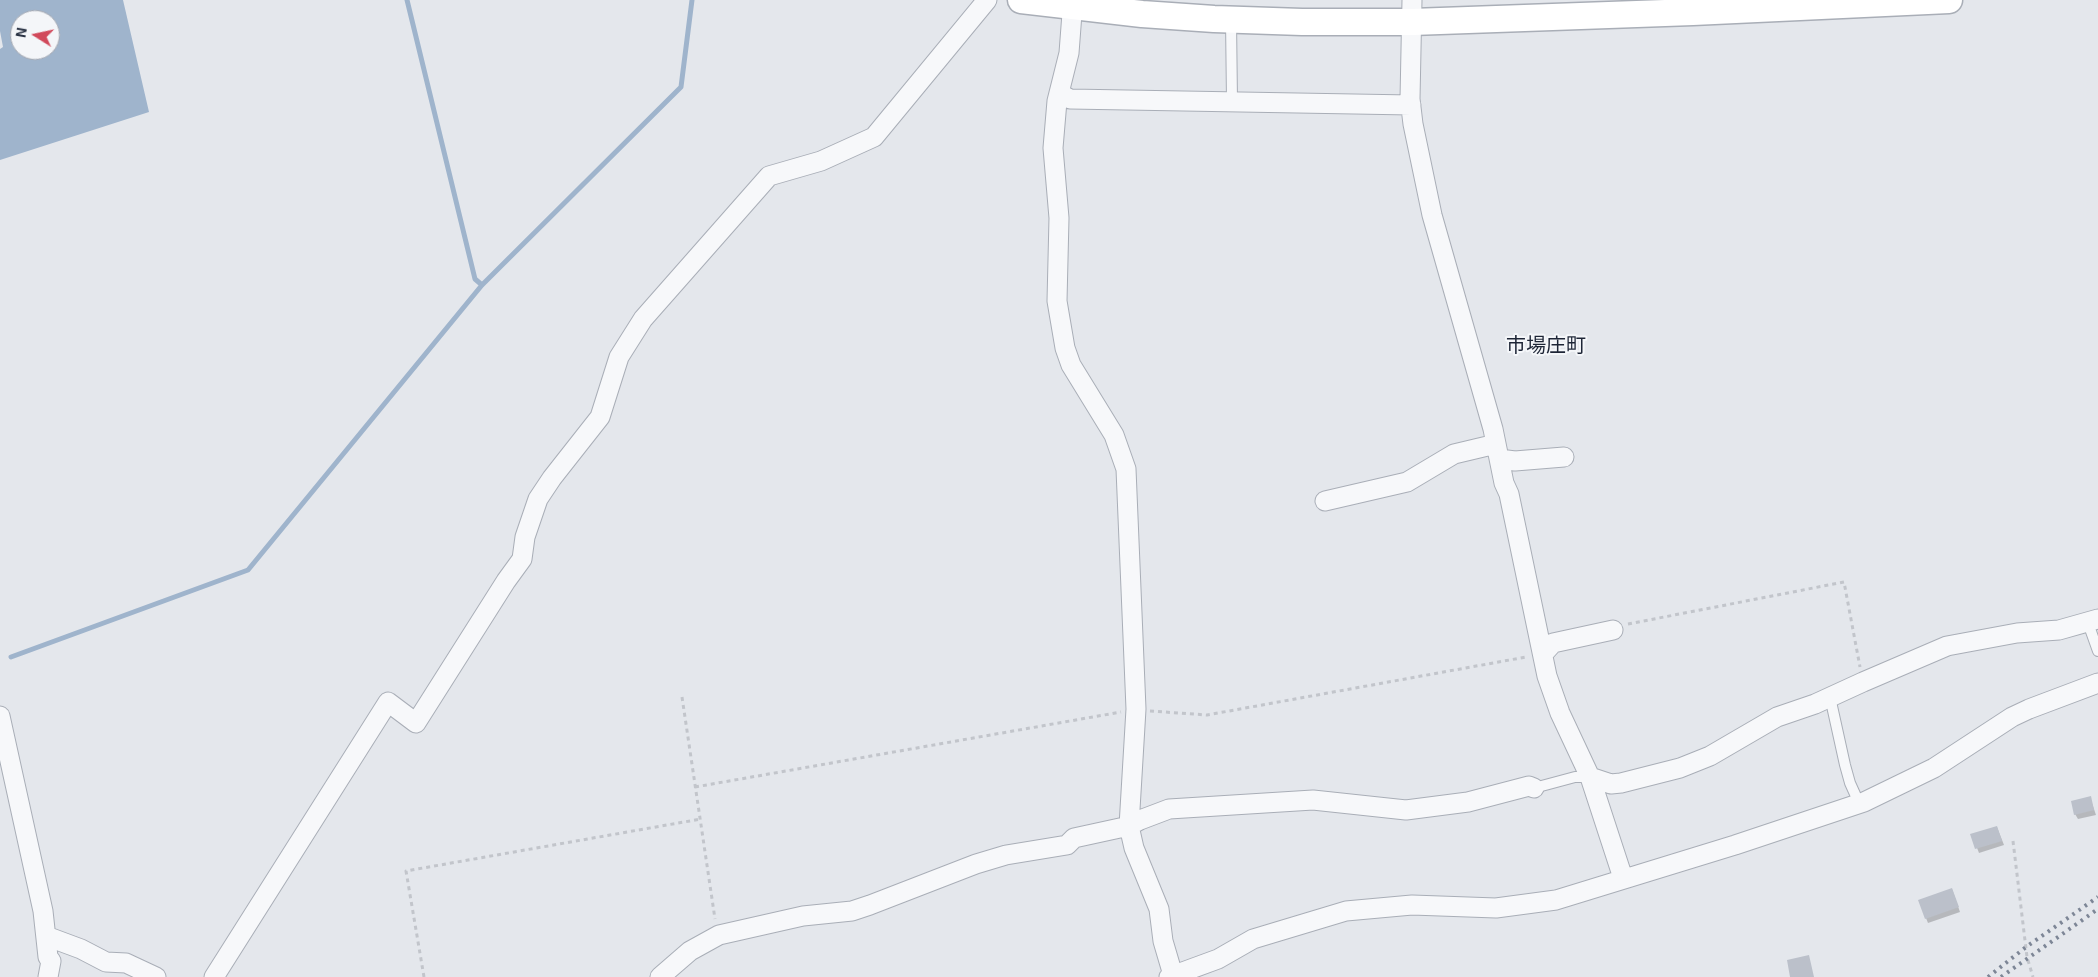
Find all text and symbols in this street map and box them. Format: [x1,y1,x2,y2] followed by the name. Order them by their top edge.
[10,10,60,60] north arrow
[11,26,30,39] text: N
[1506,333,1586,357] district label: 市場庄町

